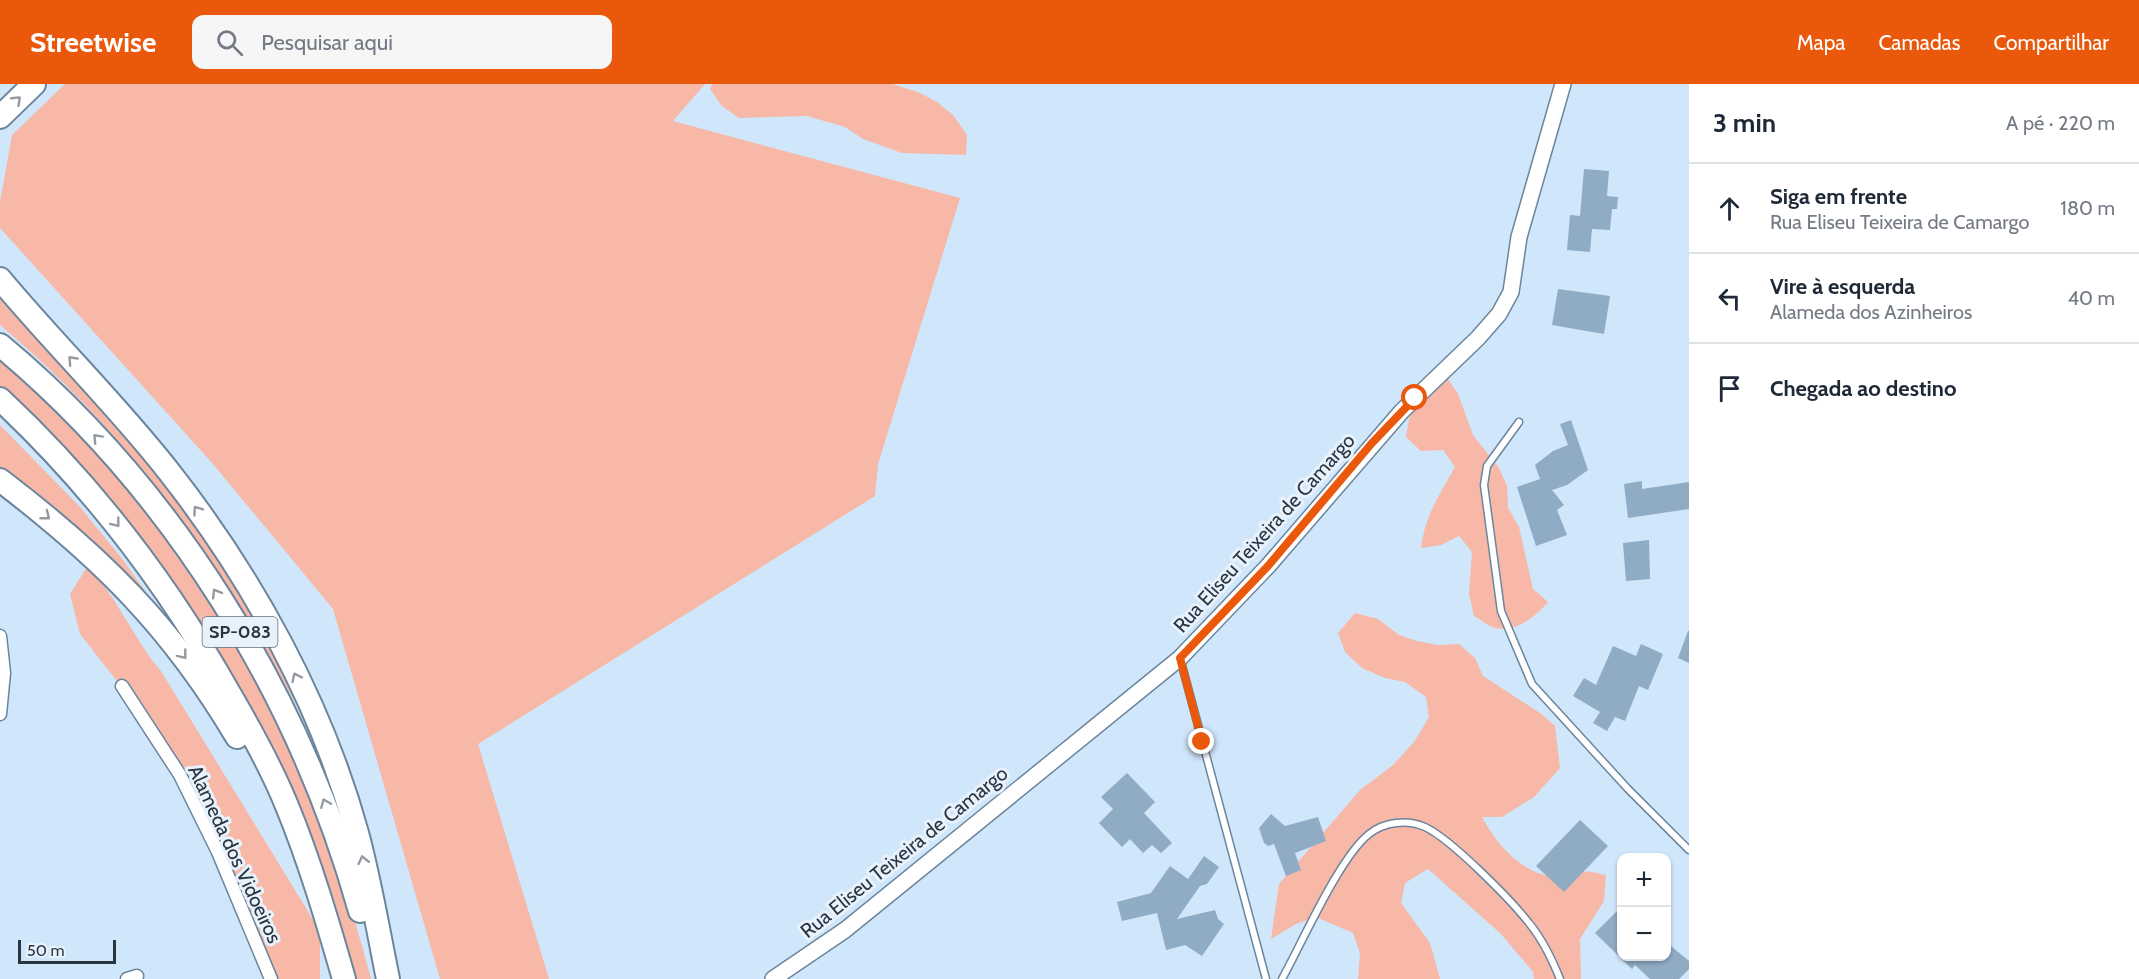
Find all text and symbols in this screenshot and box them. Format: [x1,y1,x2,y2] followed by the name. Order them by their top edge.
[192,15,612,69] search box
[30,25,156,59] text: Streetwise
[213,26,246,59] icon: search
[261,29,393,56] text: Pesquisar aqui
[1797,30,1845,55] text: Mapa
[1878,30,1960,55] text: Camadas
[1993,30,2109,55] text: Compartilhar
[9,97,20,108] one-way arrow
[1713,107,1776,139] text: 3 min
[2006,111,2115,135] text: A pé · 220 m
[1770,183,1907,210] text: Siga em frente
[1713,192,1746,225] icon: ahead
[2060,196,2115,220] text: 180 m
[1770,210,2029,234] text: Rua Eliseu Teixeira de Camargo
[1770,273,1915,300] text: Vire à esquerda
[1713,282,1746,315] icon: left
[2067,286,2115,310] text: 40 m
[1770,300,1972,324] text: Alameda dos Azinheiros
[68,357,79,367] one-way arrow
[1713,372,1746,405] icon: arrive
[1770,375,1956,402] text: Chegada ao destino
[1401,384,1427,410] route start
[1168,429,1360,637] street label: Rua Eliseu Teixeira de Camargo
[93,435,104,445] one-way arrow
[194,505,205,516] one-way arrow
[39,509,50,520] one-way arrow
[109,517,120,528] one-way arrow
[211,589,223,599] one-way arrow
[202,617,278,647] road number: SP-083
[175,648,186,659] one-way arrow
[292,673,304,684] one-way arrow
[1188,728,1214,754] route end
[183,761,287,947] street label: Alameda dos Vidoeiros
[796,761,1012,943] street label: Rua Eliseu Teixeira de Camargo
[320,798,332,809] one-way arrow
[1617,853,1671,961] map controls
[1617,853,1671,907] button: +
[357,855,370,865] one-way arrow
[1617,907,1671,961] button: −
[18,937,116,964] scale bar
[27,941,64,960] text: 50 m

